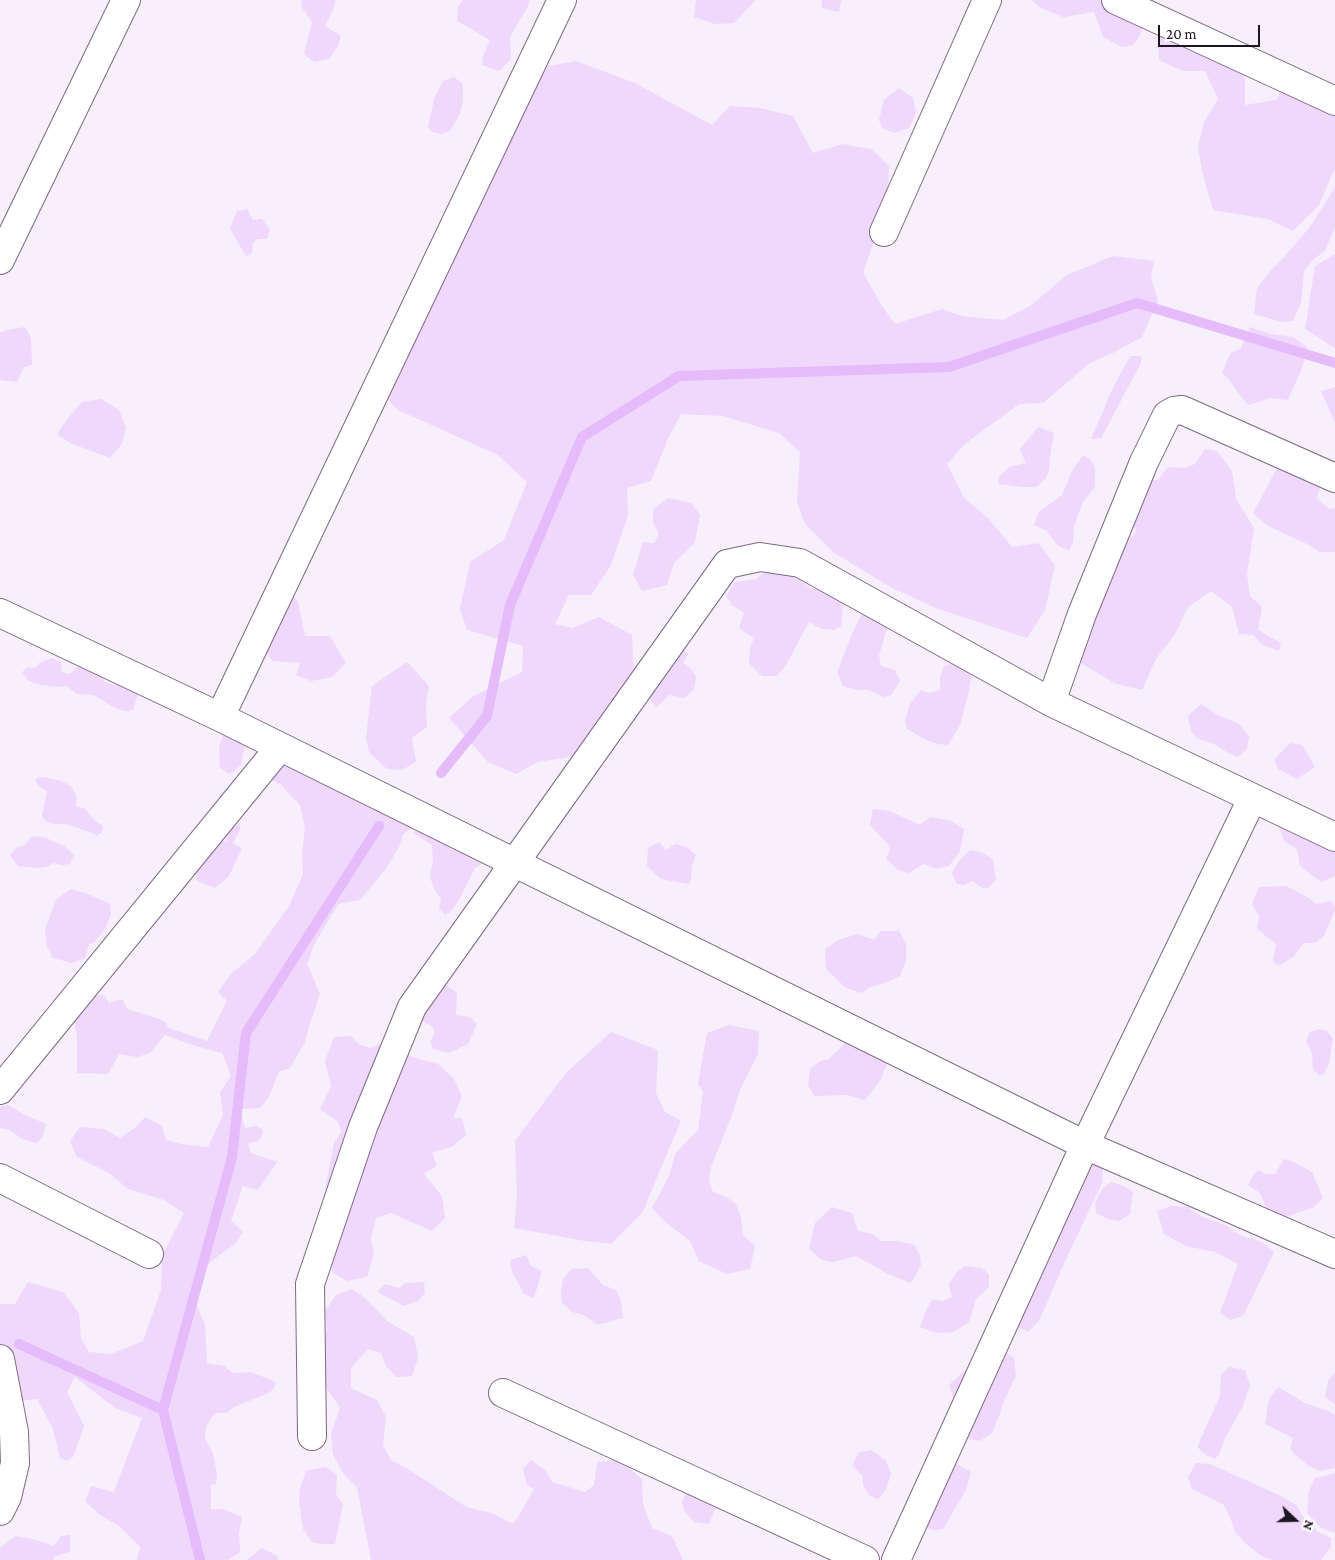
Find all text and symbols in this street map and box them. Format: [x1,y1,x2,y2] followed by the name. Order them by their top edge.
[1160,15,1262,47] scale bar
[1166,26,1197,42] text: 20 m
[1270,1495,1320,1545] north arrow
[1300,1518,1318,1533] text: N

